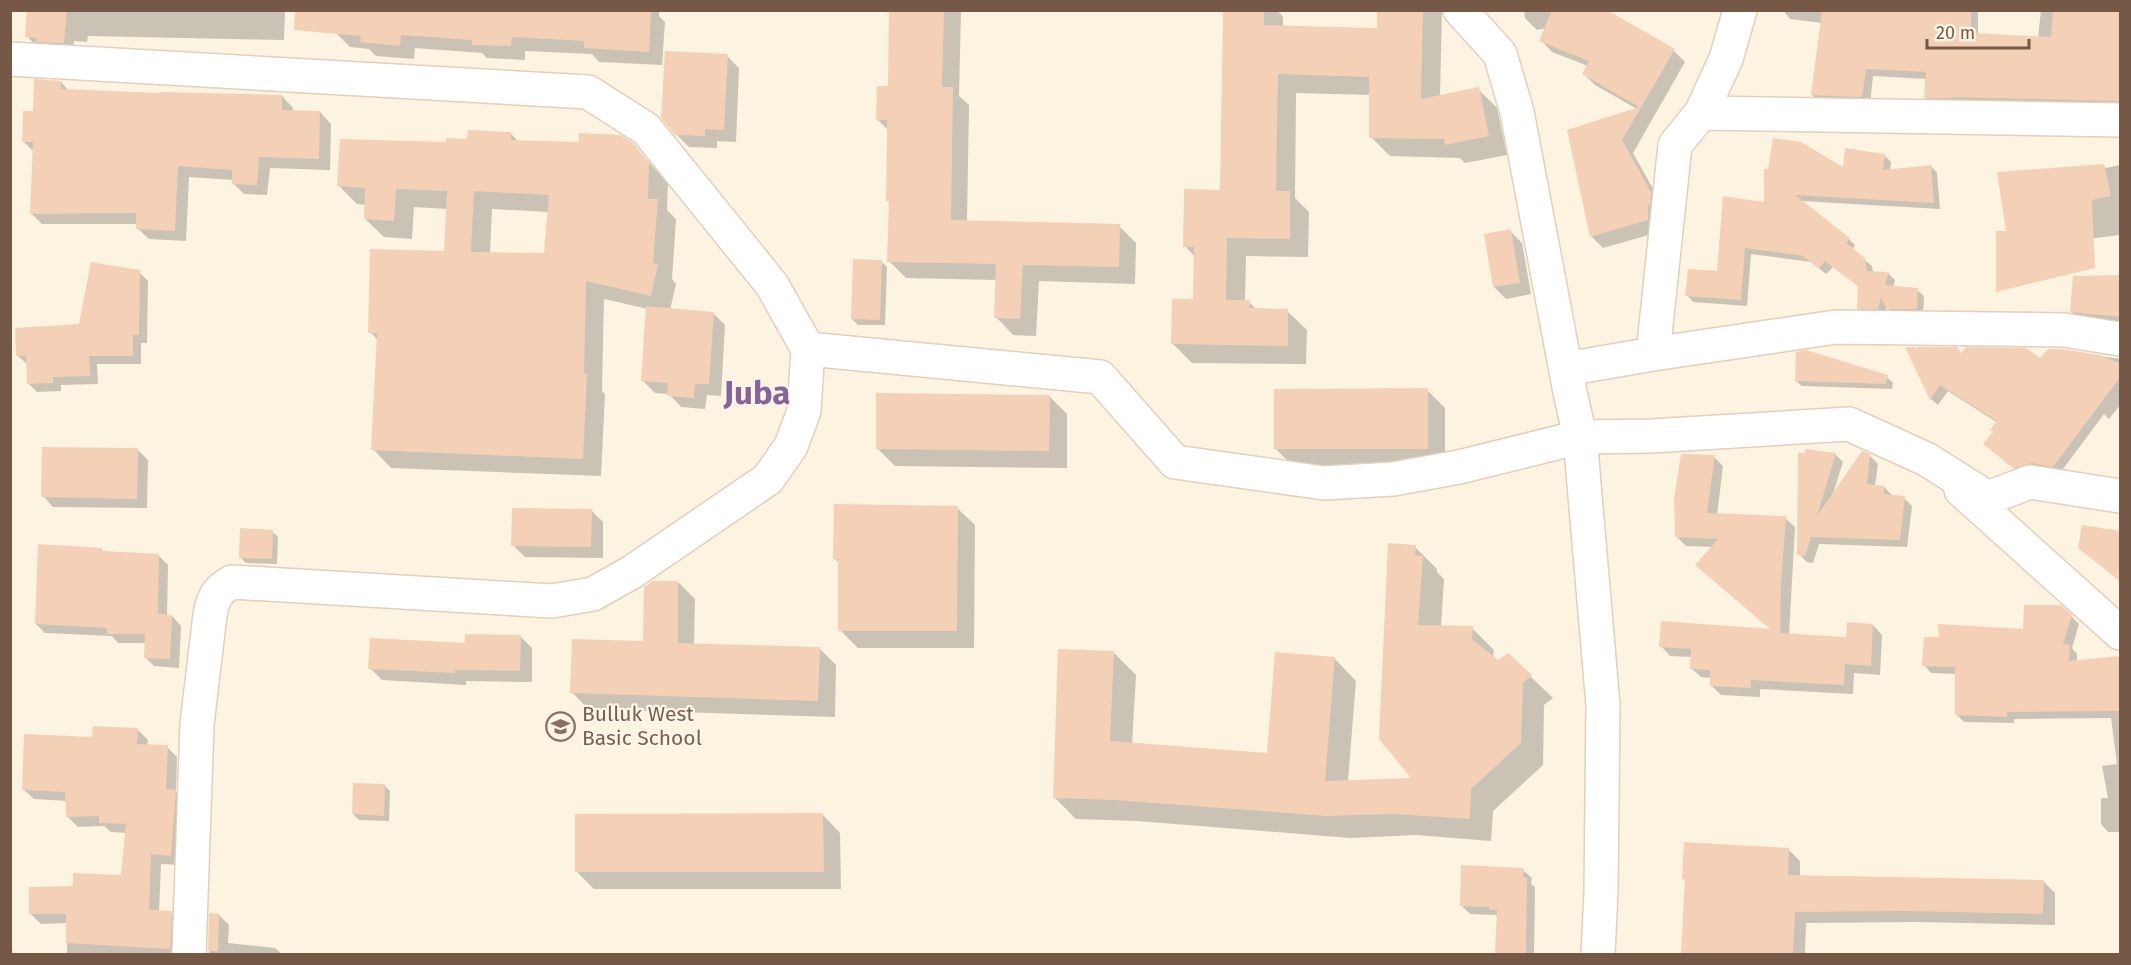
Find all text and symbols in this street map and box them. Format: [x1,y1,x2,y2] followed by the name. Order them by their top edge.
[1927,12,2029,50] scale bar
[1936,22,1975,44] text: 20 m
[723,373,790,413] district label: Juba
[582,701,702,751] place label: Bulluk West Basic School
[545,710,577,742] school or university icon: Bulluk West Basic School

